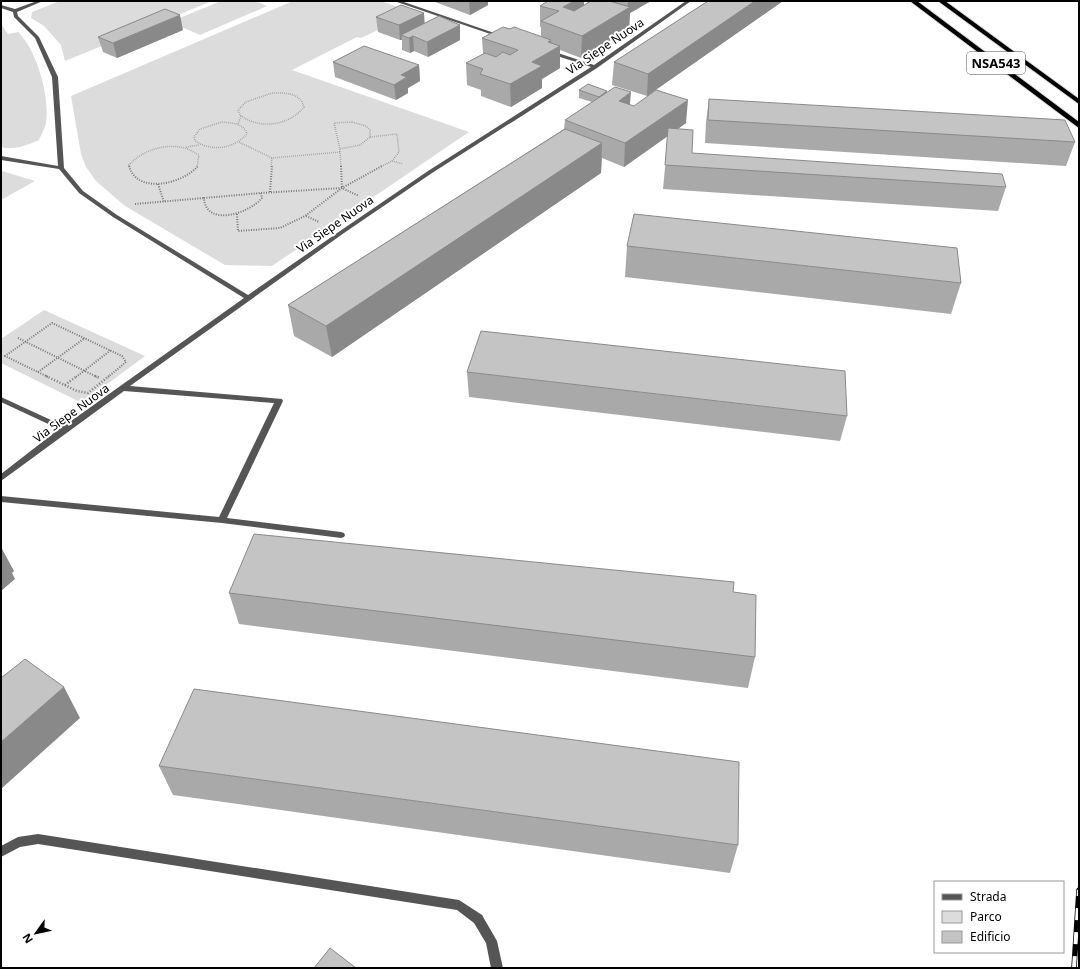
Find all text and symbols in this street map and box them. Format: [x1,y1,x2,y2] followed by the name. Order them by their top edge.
[563,14,647,78] street label: Via Siepe Nuova
[967,52,1025,74] road number: NSA543
[293,191,377,257] street label: Via Siepe Nuova
[29,380,113,446] street label: Via Siepe Nuova
[934,881,1064,953] legend
[970,888,1006,905] text: Strada
[970,908,1002,925] text: Parco
[16,913,56,953] north arrow
[970,928,1011,945] text: Edificio
[18,931,36,947] text: N

